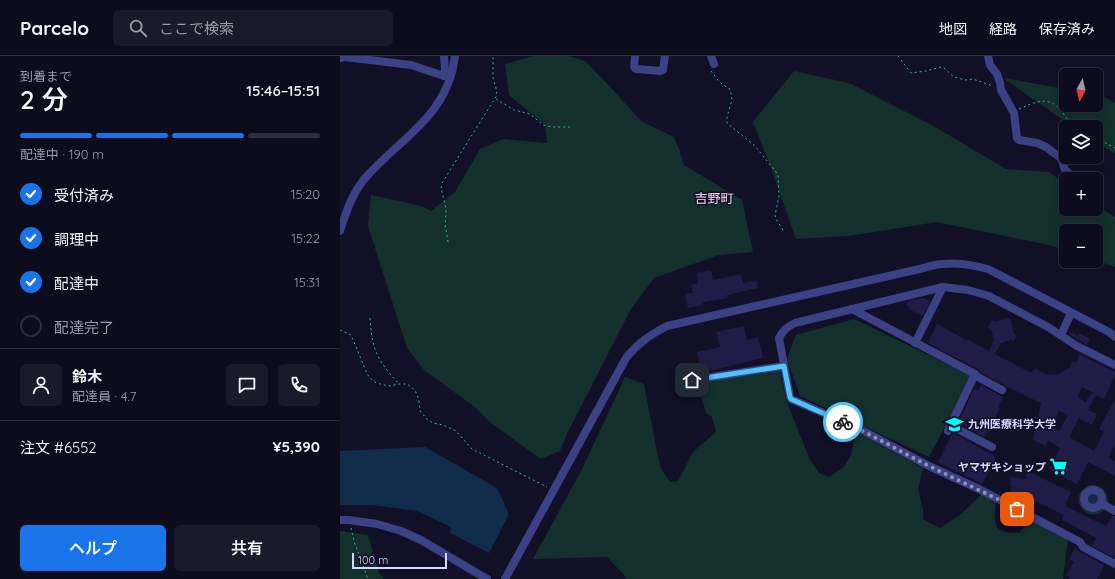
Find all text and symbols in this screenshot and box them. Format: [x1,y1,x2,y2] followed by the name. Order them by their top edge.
[113,10,393,46] search box
[20,16,89,40] text: Parcelo
[127,17,149,39] icon: search
[159,19,234,38] text: ここで検索
[939,20,967,38] text: 地図
[989,20,1017,38] text: 経路
[1039,20,1095,38] text: 保存済み
[20,68,72,84] text: 到着まで
[1059,68,1103,112] north arrow
[1059,68,1103,268] map controls
[246,81,320,100] text: 15:46–15:51
[20,83,68,116] text: 2 分
[1059,120,1103,164] button: layers
[20,146,104,162] text: 配達中 · 190 m
[1059,172,1103,216] button: +
[20,183,42,205] icon: check
[54,186,114,205] text: 受付済み
[291,186,320,202] text: 15:20
[694,190,734,206] district label: 吉野町
[1059,224,1103,268] button: −
[20,227,42,249] icon: check
[54,230,99,249] text: 調理中
[291,230,320,246] text: 15:22
[20,271,42,293] icon: check
[54,274,99,293] text: 配達中
[294,274,320,290] text: 15:31
[54,318,114,337] text: 配達完了
[675,363,709,397] pin
[20,364,62,406] button: person
[226,364,268,406] button: chat
[278,364,320,406] button: phone
[72,367,102,386] text: 鈴木
[681,369,703,391] icon: home
[72,388,137,404] text: 配達員 · 4.7
[823,402,863,442] courier
[832,411,854,433] icon: bike
[945,414,965,434] school or university icon: 九州医療科学大学
[968,417,1056,431] place label: 九州医療科学大学
[273,437,320,456] text: ¥5,390
[20,438,97,457] text: 注文 #6552
[1049,457,1069,477] supermarket icon: ヤマザキショップ
[958,460,1046,474] place label: ヤマザキショップ
[1000,492,1034,526] pin
[1006,498,1028,520] icon: bag
[20,525,166,571] button: ヘルプ
[174,525,320,571] button: 共有
[352,551,447,570] scale bar
[358,553,388,567] text: 100 m

